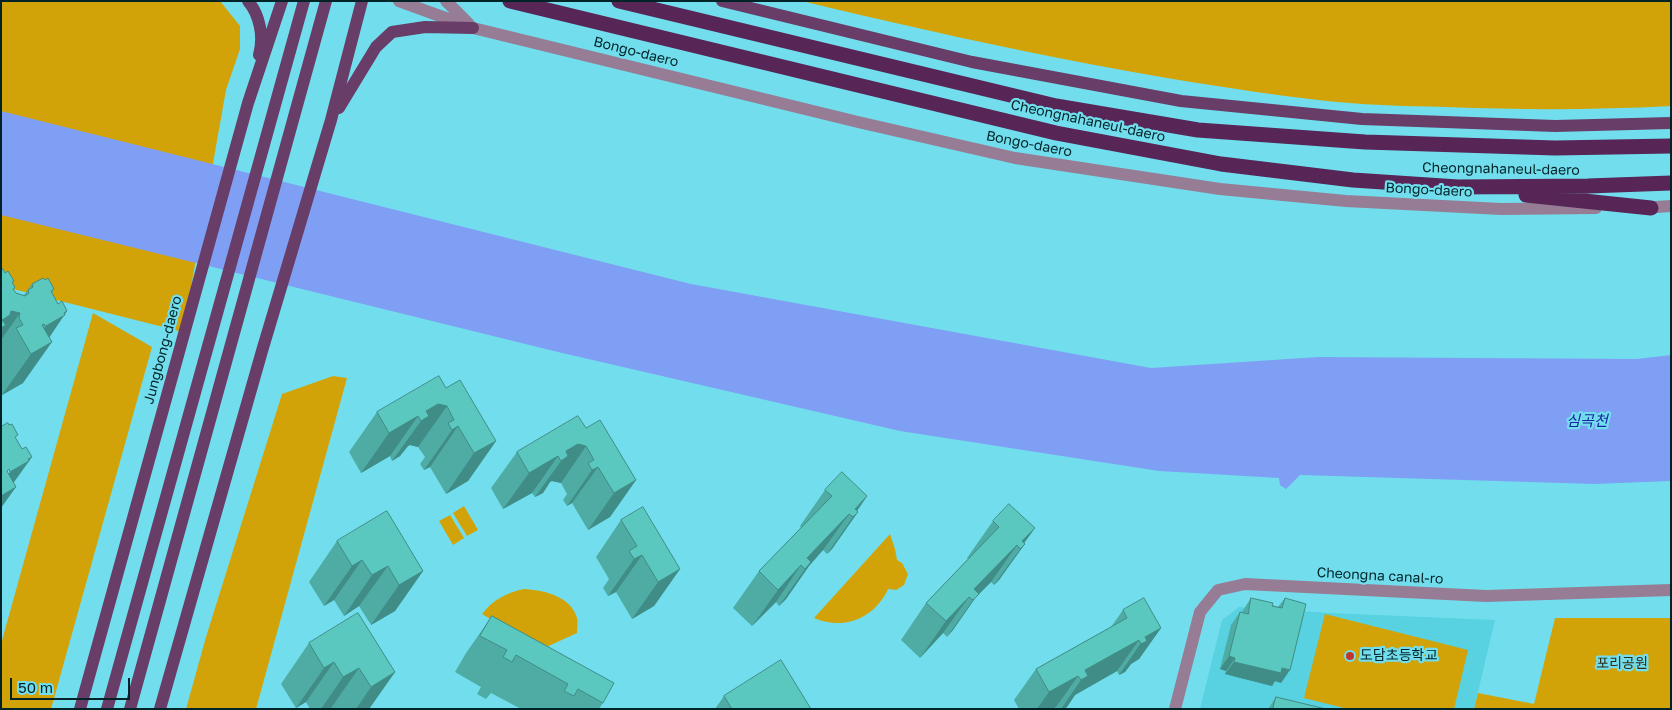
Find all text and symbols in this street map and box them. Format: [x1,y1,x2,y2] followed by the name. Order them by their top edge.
[592,33,680,71] street label: Bongo-daero
[1009,96,1167,146] street label: Cheongnahaneul-daero
[985,127,1073,161] street label: Bongo-daero
[1422,159,1580,179] street label: Cheongnahaneul-daero
[1385,179,1473,201] street label: Bongo-daero
[140,294,186,406] street label: Jungbong-daero
[1566,412,1608,430] water label: 심곡천
[1316,564,1444,588] street label: Cheongna canal-ro
[1360,648,1437,664] place label: 도담초등학교
[1344,650,1356,662] marker: 도담초등학교
[1596,656,1648,672] park label: 포리공원
[12,668,132,700] scale bar
[18,678,53,696] text: 50 m

